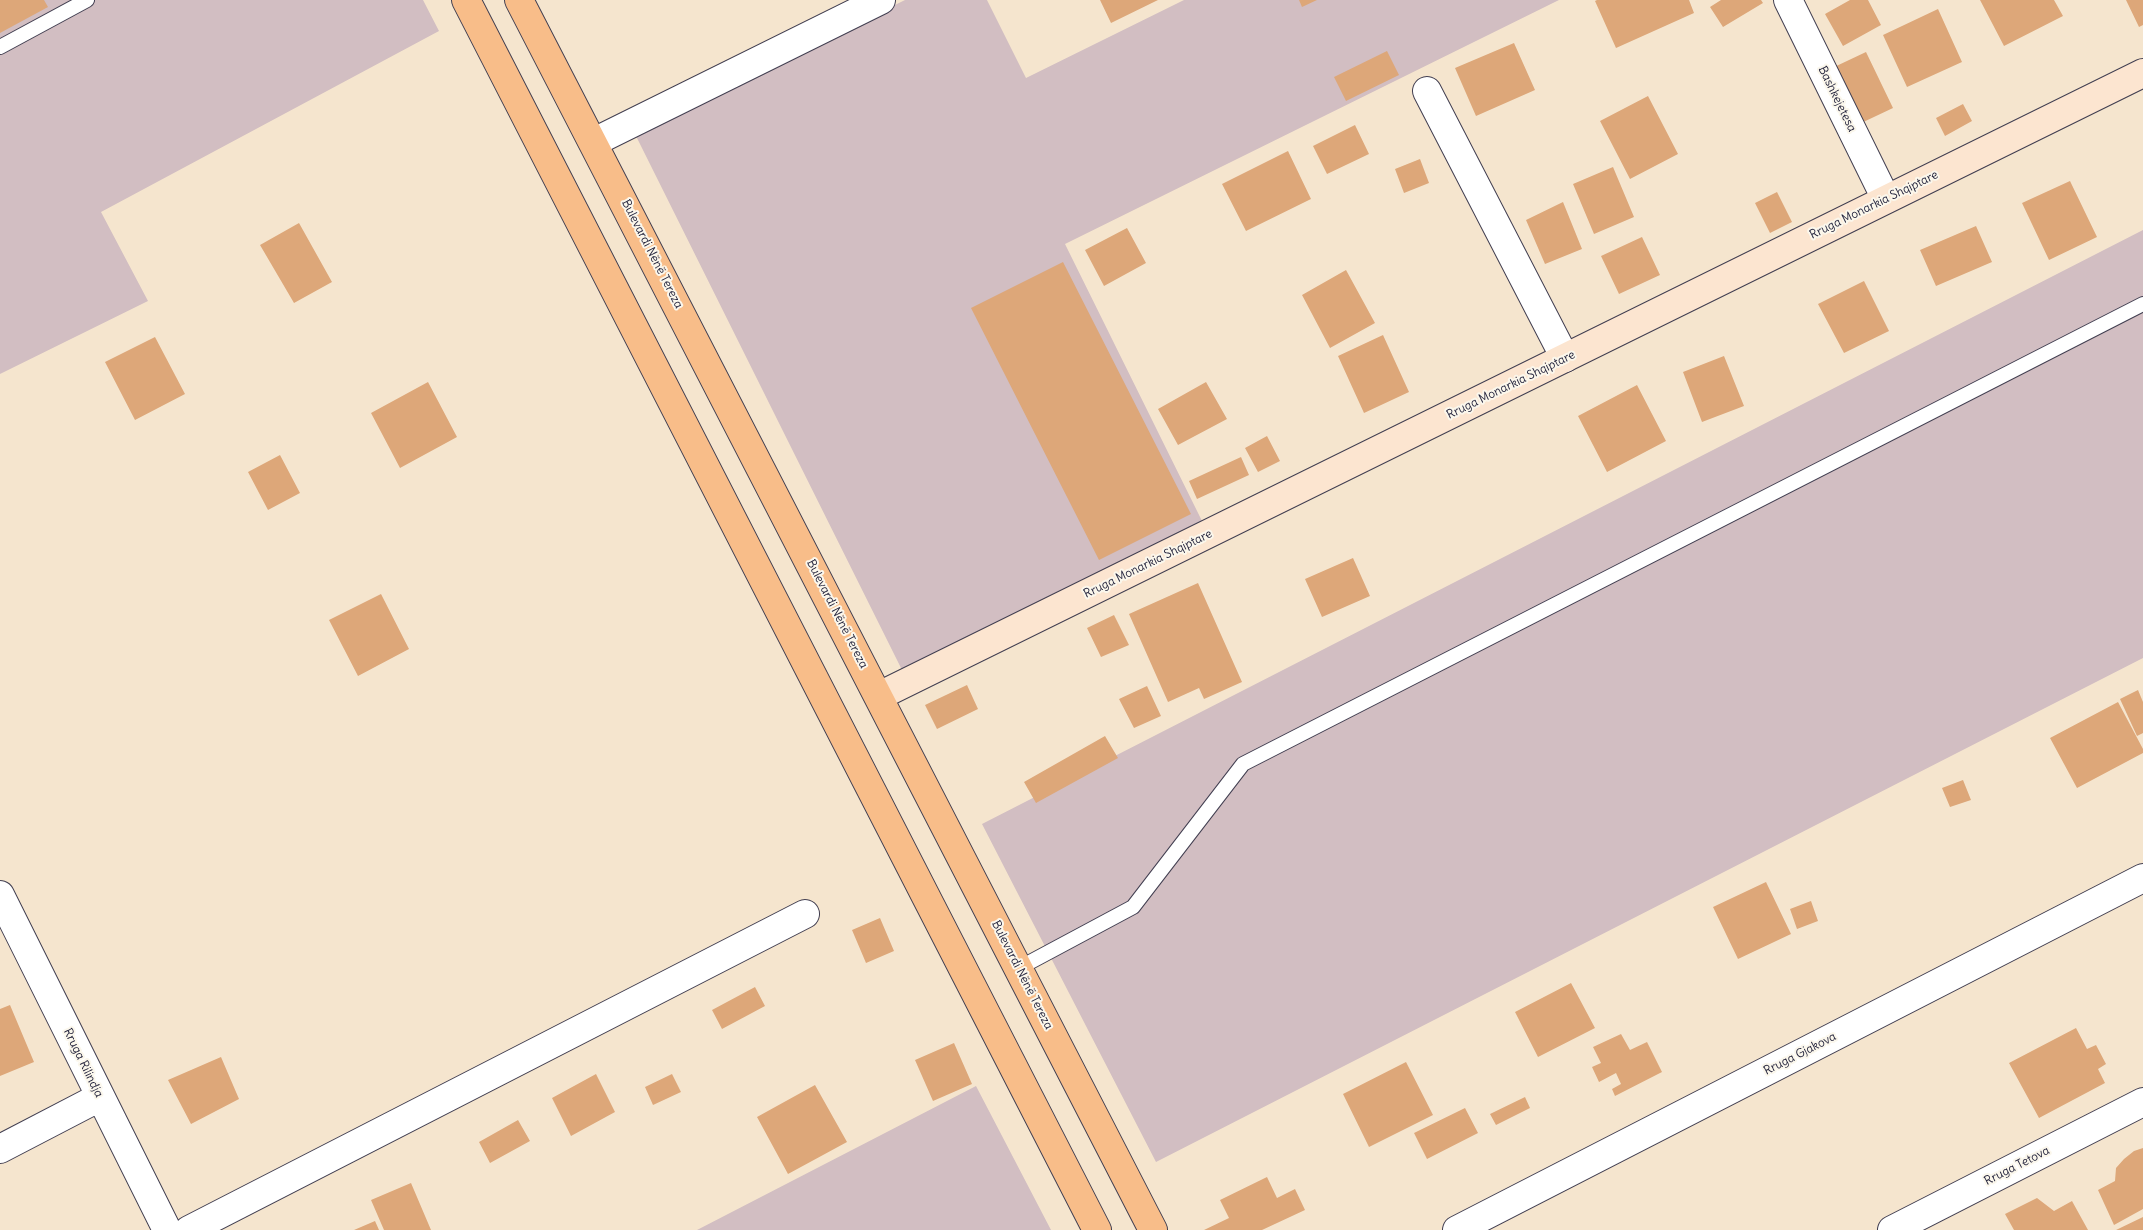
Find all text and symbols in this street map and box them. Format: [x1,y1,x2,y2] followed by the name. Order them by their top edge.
[1815,64,1859,134] street label: Bashkejetesa
[1807,168,1941,242] street label: Rruga Monarkia Shqiptare
[618,197,686,311] street label: Bulevardi Nënë Tereza
[1444,348,1578,422] street label: Rruga Monarkia Shqiptare
[1081,527,1215,601] street label: Rruga Monarkia Shqiptare
[803,557,871,671] street label: Bulevardi Nënë Tereza
[988,918,1056,1032] street label: Bulevardi Nënë Tereza
[60,1026,106,1100] street label: Rruga Rilindja
[1761,1030,1839,1078] street label: Rruga Gjakova
[1982,1143,2052,1189] street label: Rruga Tetova

